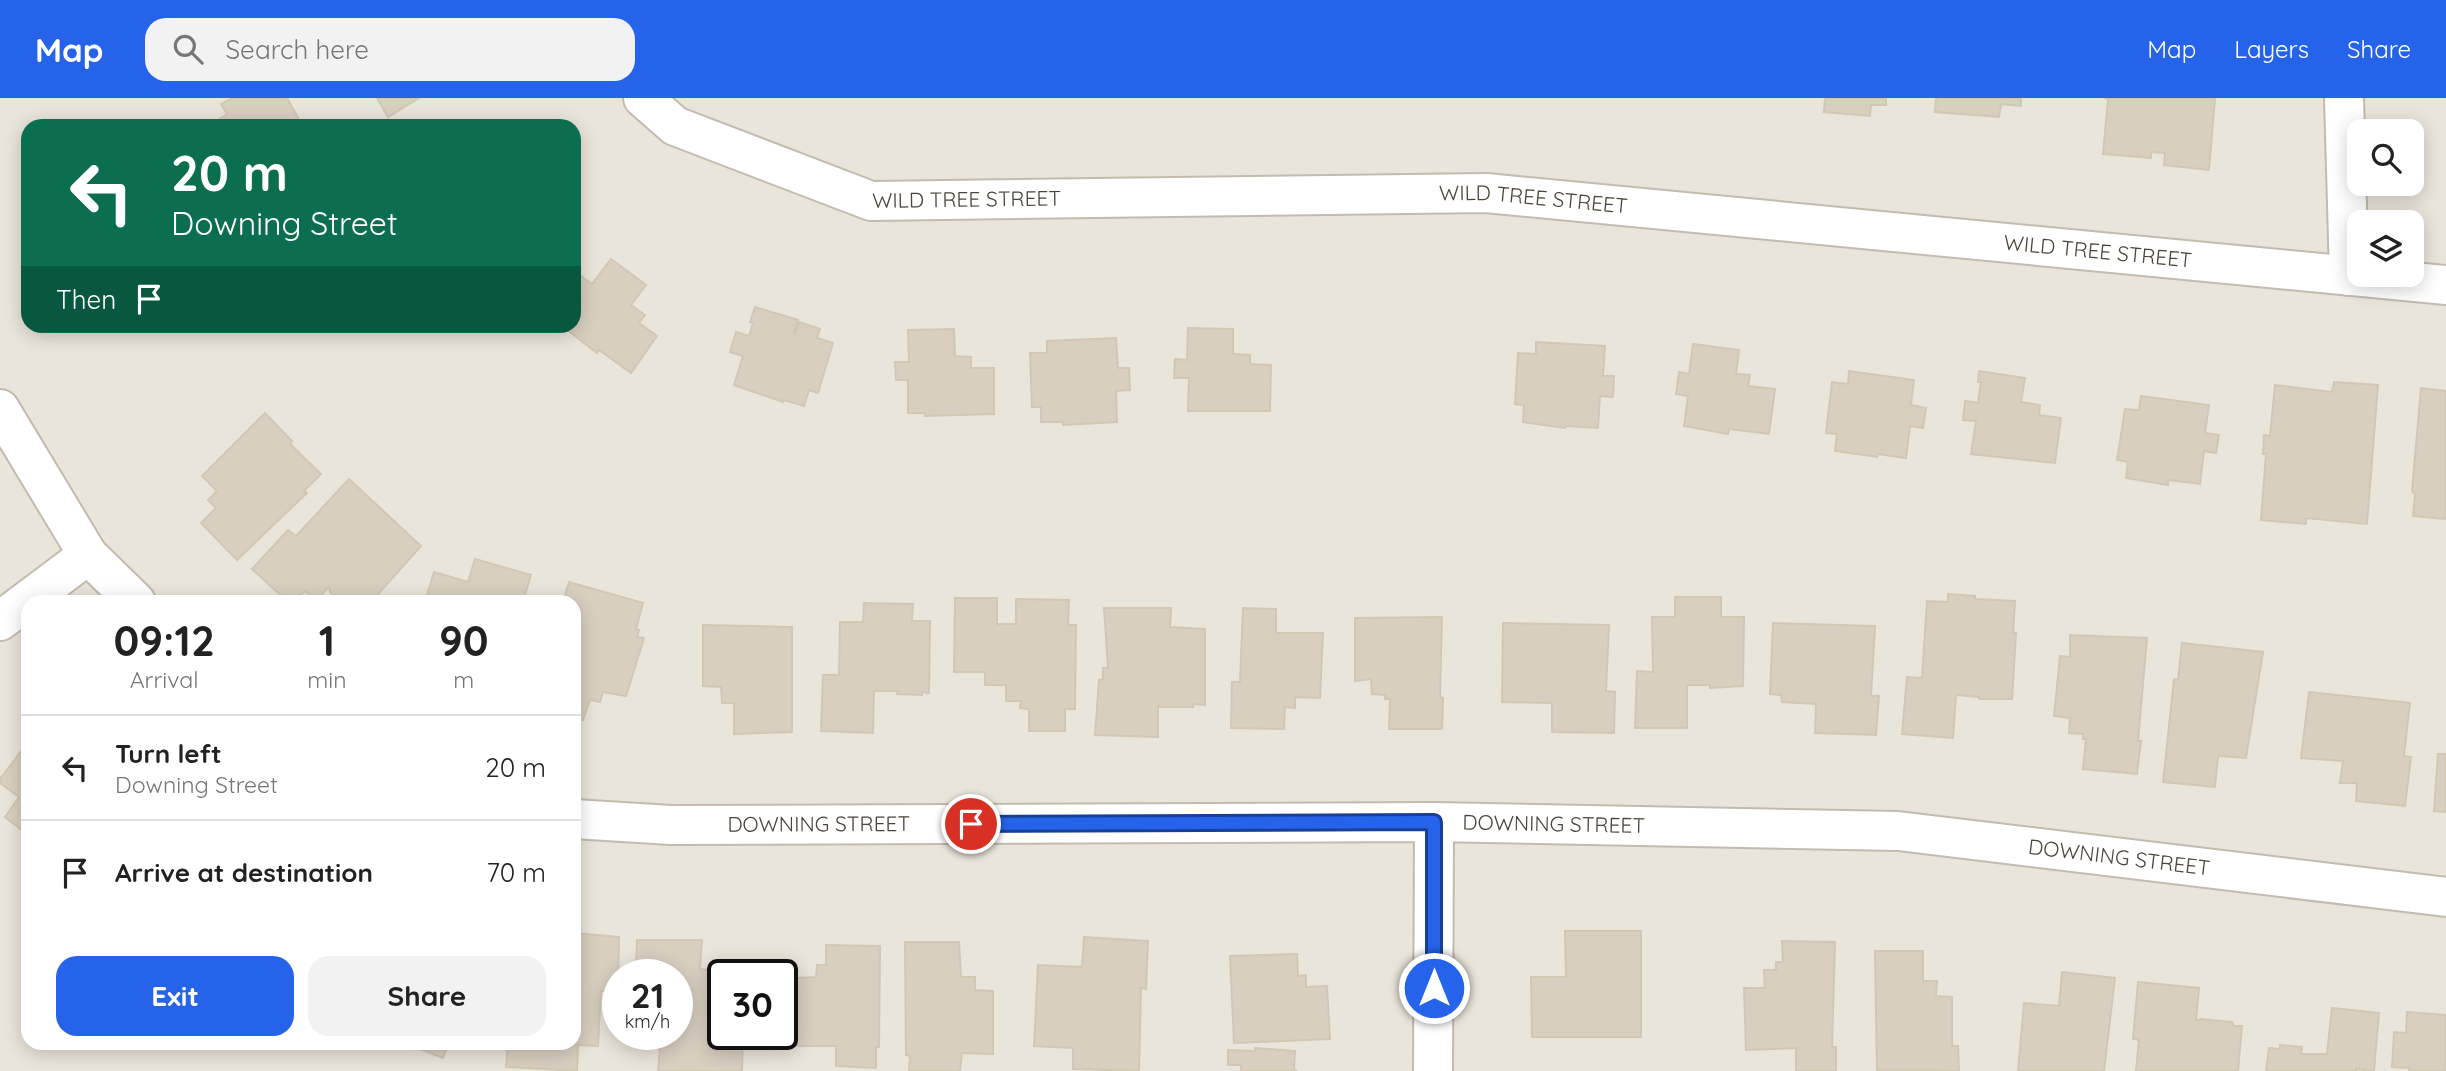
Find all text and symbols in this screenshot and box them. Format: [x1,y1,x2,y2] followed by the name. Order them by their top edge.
[145,18,635,81] search box
[35,29,103,70] text: Map
[169,30,207,68] icon: search
[225,33,369,66] text: Search here
[2147,34,2196,64] text: Map
[2234,34,2309,64] text: Layers
[2347,34,2411,64] text: Share
[2347,119,2424,287] map controls
[2347,119,2424,196] button: search
[171,142,288,203] text: 20 m
[56,147,147,238] icon: left
[1439,179,1629,219] street label: WILD TREE STREET
[872,185,1061,213] street label: WILD TREE STREET
[171,203,398,243] text: Downing Street
[2347,210,2424,287] button: layers
[2003,229,2193,273] street label: WILD TREE STREET
[130,280,168,318] icon: arrive
[56,283,116,316] text: Then
[113,614,215,667] text: 09:12
[319,614,335,667] text: 1
[439,614,489,667] text: 90
[130,665,199,694] text: Arrival
[307,665,346,694] text: min
[453,665,474,694] text: m
[115,737,222,770] text: Turn left
[56,749,94,787] icon: left
[485,751,546,784] text: 20 m
[115,770,278,799] text: Downing Street
[941,794,1001,854] pin
[952,805,990,843] icon: arrive
[1462,809,1645,838] street label: DOWNING STREET
[727,810,910,837] street label: DOWNING STREET
[2027,833,2212,880] street label: DOWNING STREET
[56,854,94,892] icon: arrive
[115,856,373,889] text: Arrive at destination
[486,856,546,889] text: 70 m
[1397,951,1471,1025] position arrow
[56,956,294,1036] button: Exit
[308,956,546,1036] button: Share
[707,959,798,1050] speed limit sign: 30
[631,973,664,1017] text: 21
[625,1010,670,1033] text: km/h

